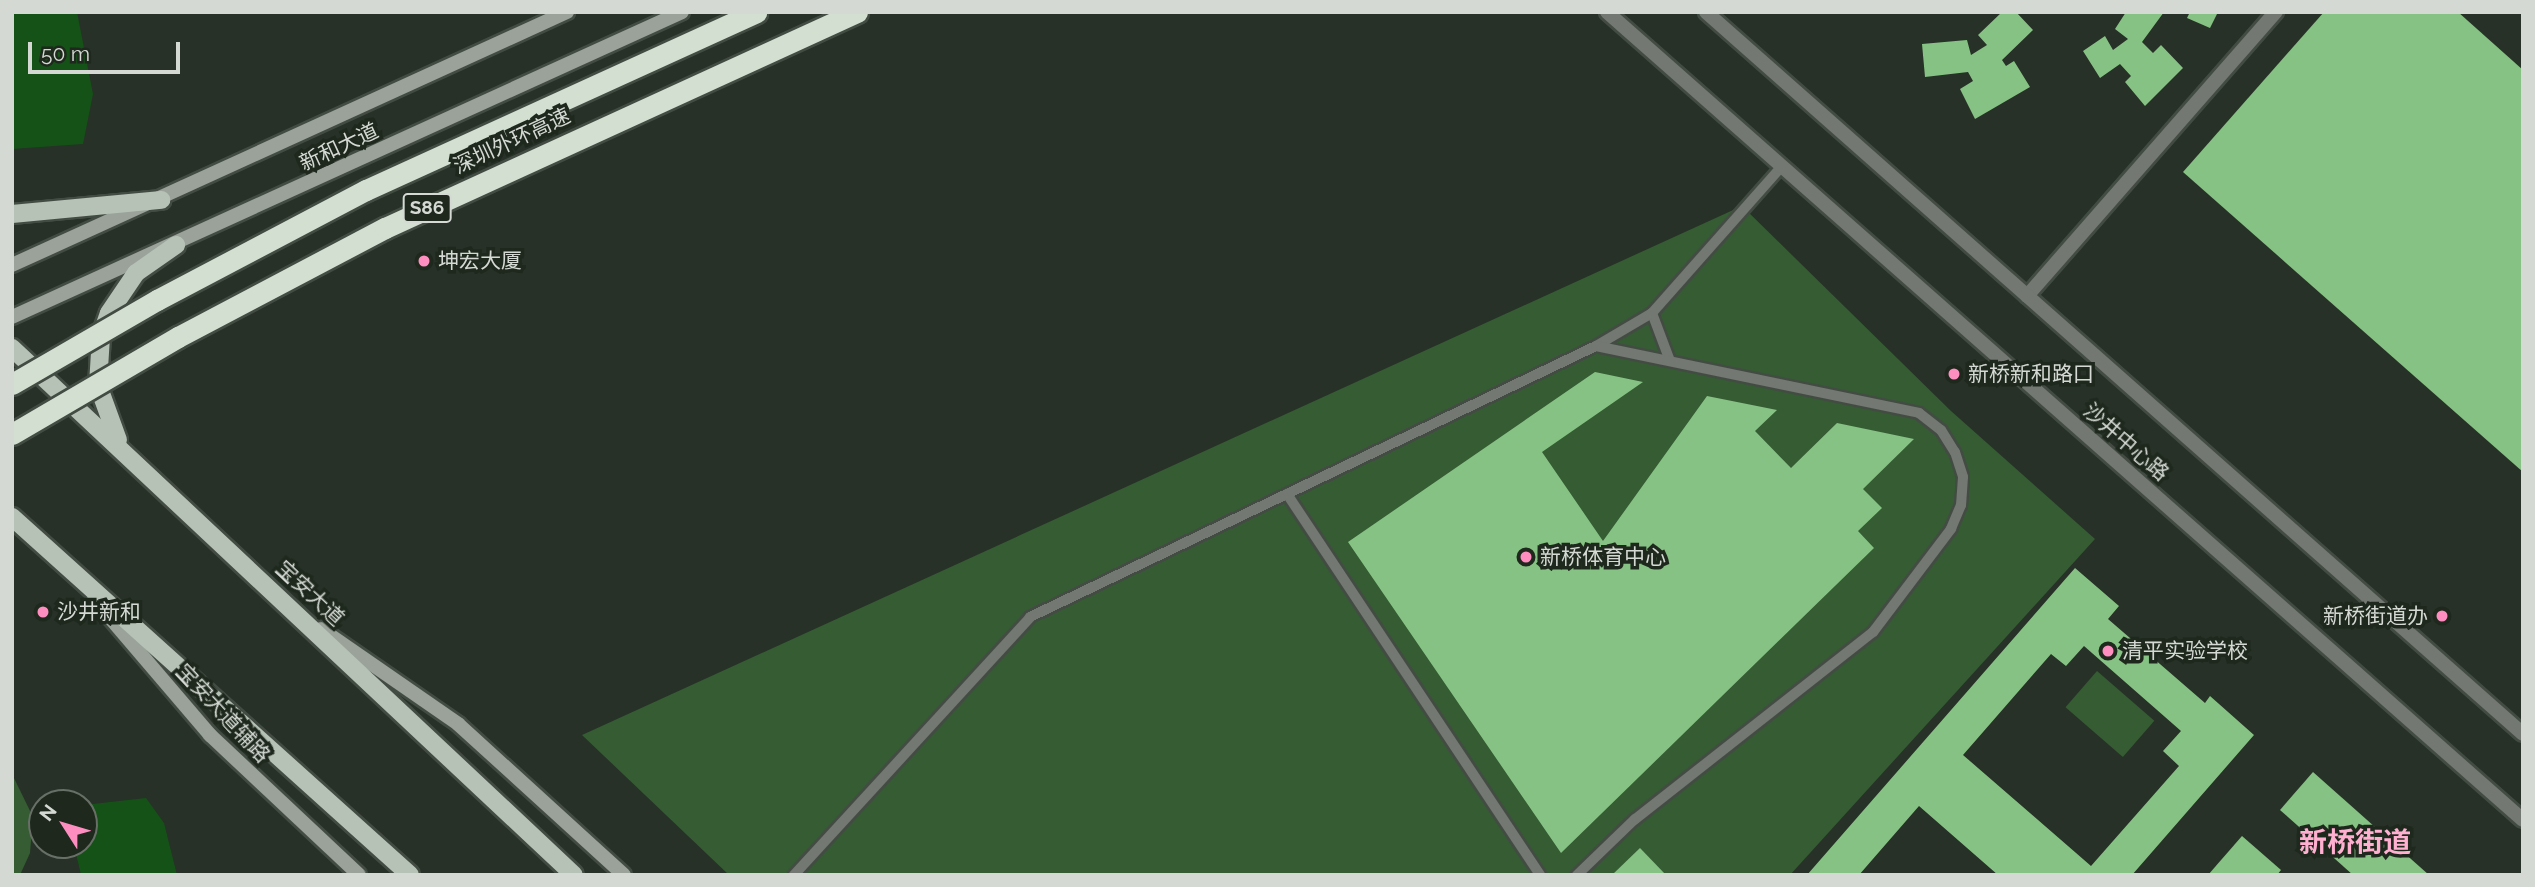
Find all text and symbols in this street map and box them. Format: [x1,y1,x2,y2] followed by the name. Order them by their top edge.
[32,28,184,72] scale bar
[41,41,90,66] text: 50 m
[450,103,574,179] street label: 深圳外环高速
[296,118,382,176] street label: 新和大道
[402,192,452,224] road number: S86
[438,248,522,274] place label: 坤宏大厦
[416,253,432,269] marker: 坤宏大厦
[1968,361,2094,387] place label: 新桥新和路口
[1946,366,1962,382] marker: 新桥新和路口
[2078,398,2174,486] street label: 沙井中心路
[1540,544,1666,570] place label: 新桥体育中心
[1518,549,1534,565] marker: 新桥体育中心
[271,555,349,631] street label: 宝安大道
[57,599,141,625] place label: 沙井新和
[2323,603,2428,629] place label: 新桥街道办
[35,604,51,620] marker: 沙井新和
[2434,608,2450,624] marker: 新桥街道办
[2122,638,2248,664] place label: 清平实验学校
[2100,643,2116,659] marker: 清平实验学校
[171,658,275,768] street label: 宝安大道辅路
[28,789,98,859] north arrow
[35,800,61,825] text: N
[2299,826,2411,860] district label: 新桥街道

